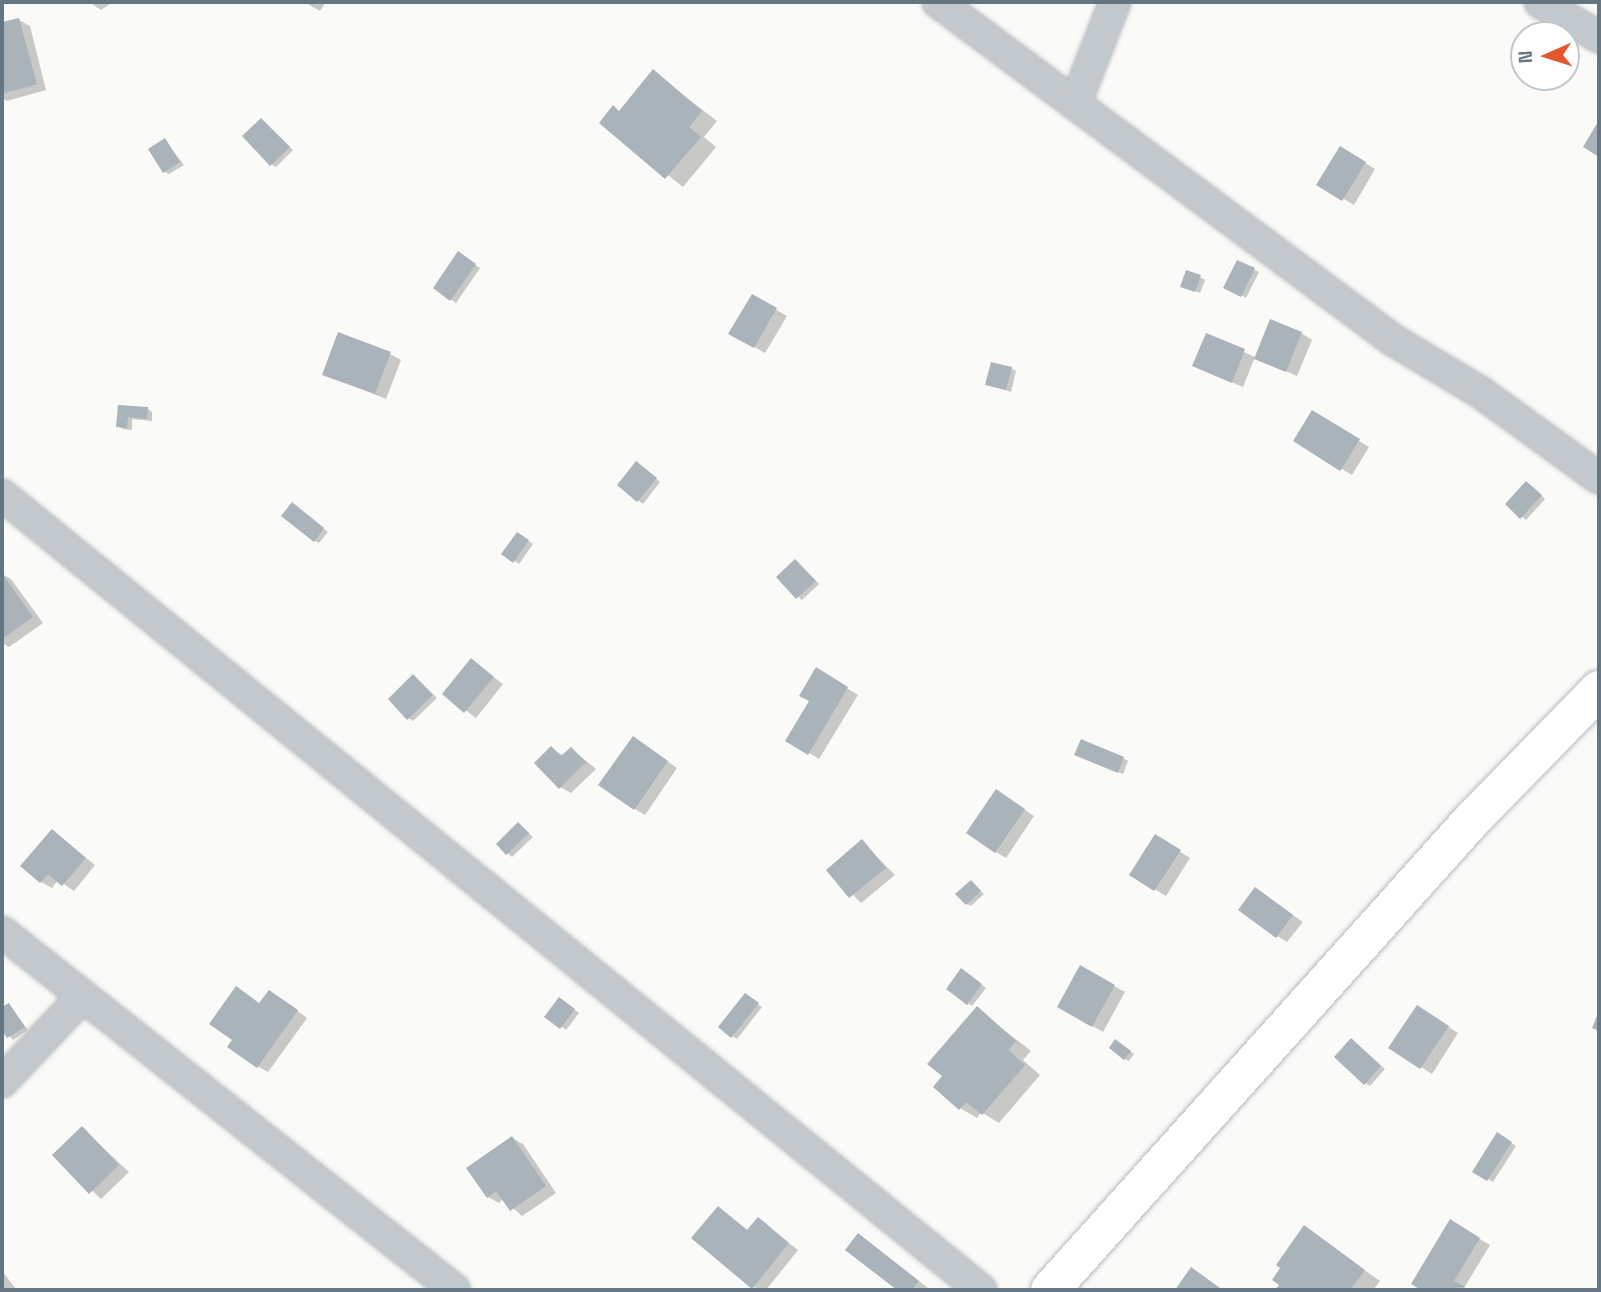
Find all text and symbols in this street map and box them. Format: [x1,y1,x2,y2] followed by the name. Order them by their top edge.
[1510,21,1580,91] north arrow
[1513,50,1538,64] text: N

